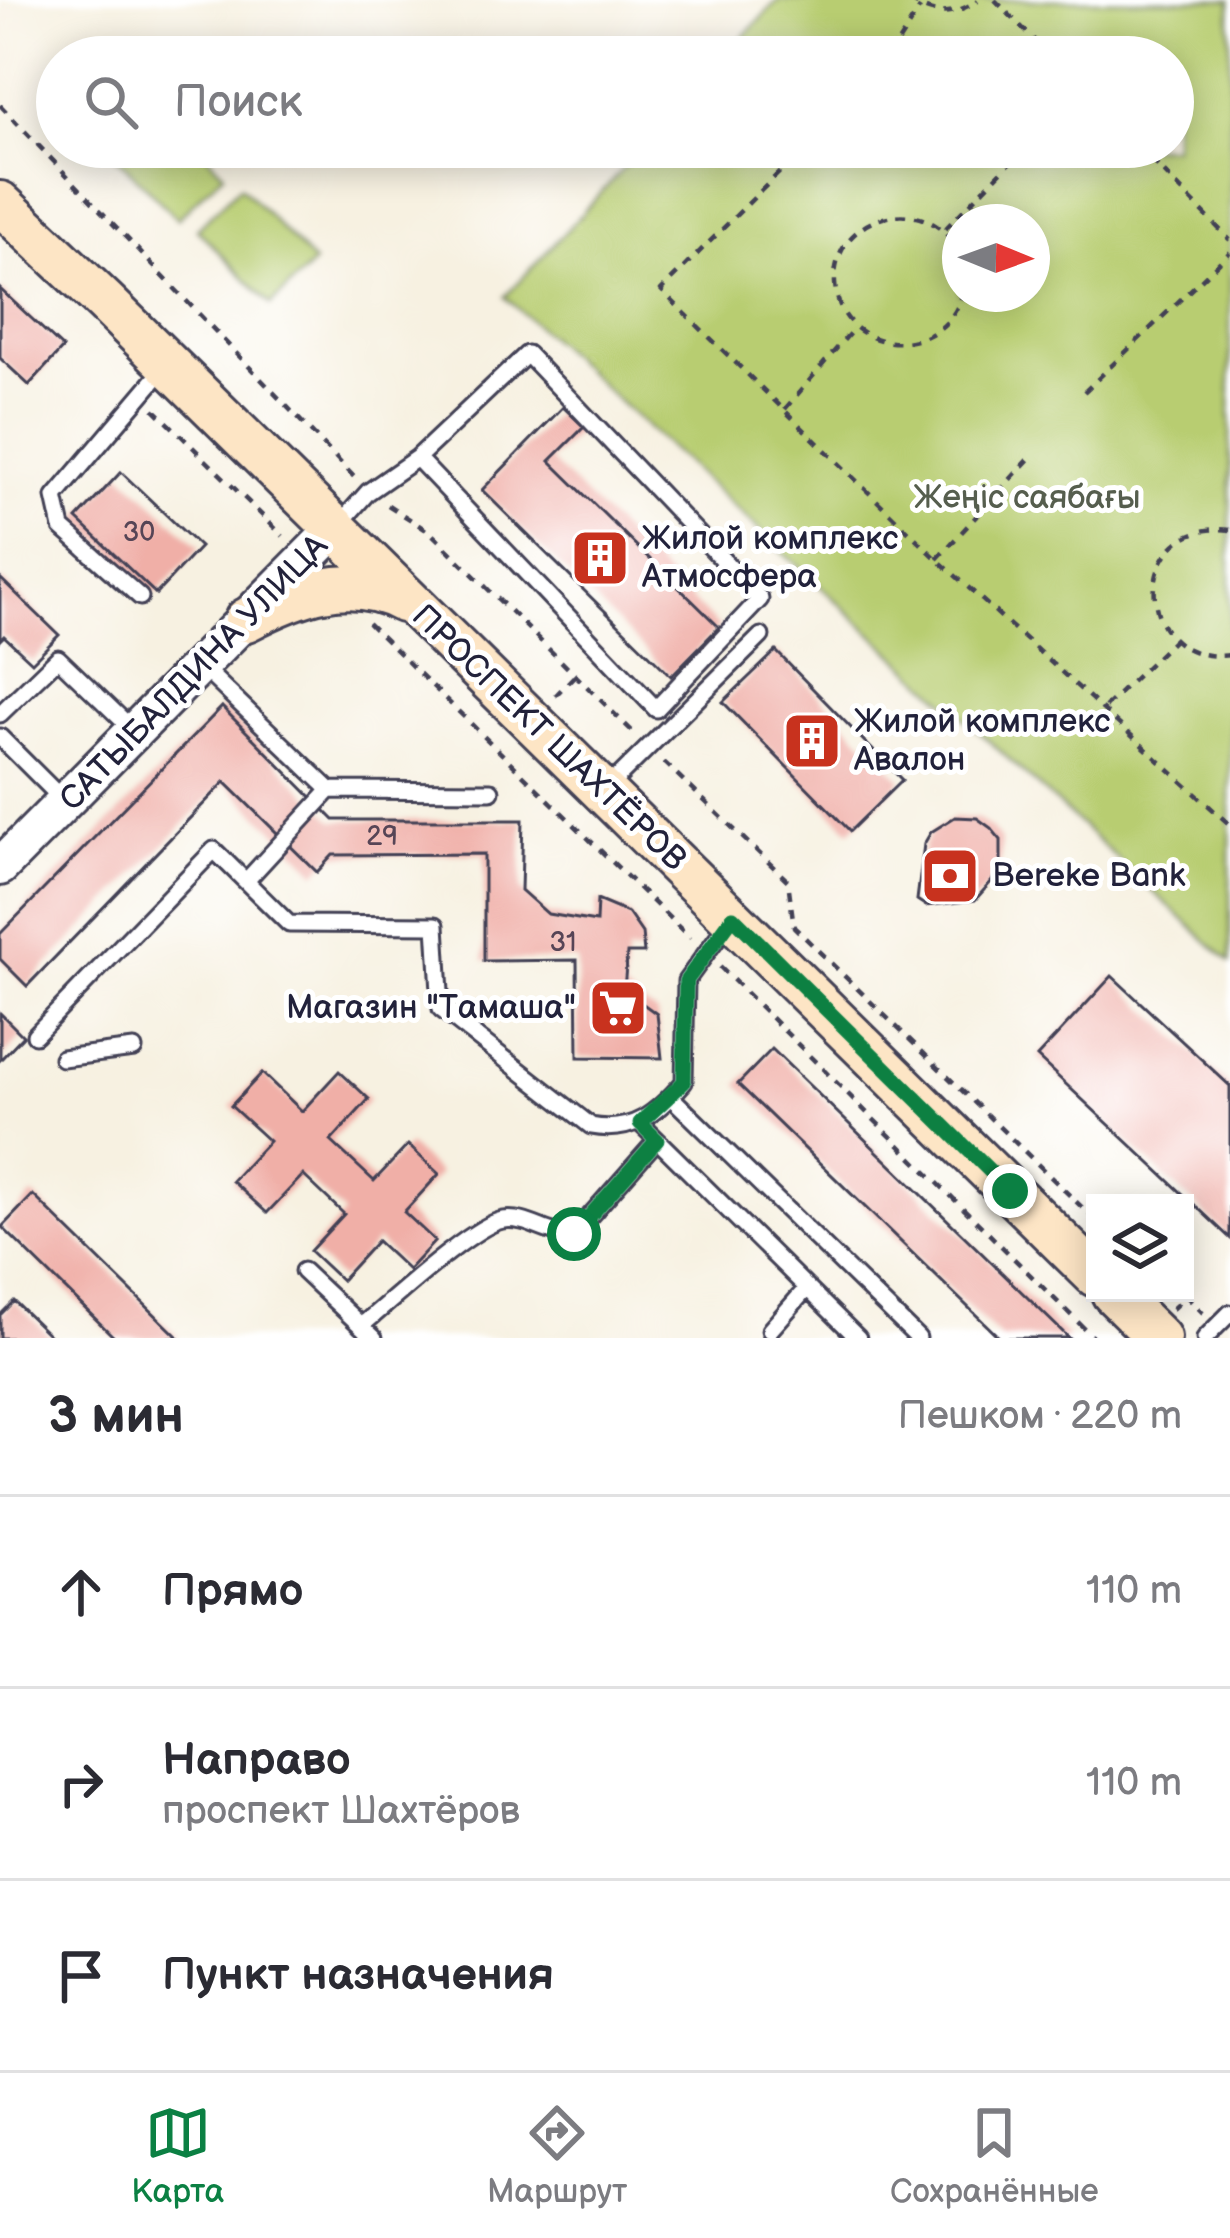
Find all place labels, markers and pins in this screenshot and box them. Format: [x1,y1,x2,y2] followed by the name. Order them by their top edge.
[641,519,898,597] place label: Жилой комплекс Атмосфера
[569,527,631,589] building icon: Жилой комплекс Атмосфера
[853,702,1110,780] place label: Жилой комплекс Авалон
[781,710,843,772] building icon: Жилой комплекс Авалон
[919,845,981,907] bank icon: Bereke Bank
[992,856,1186,896] place label: Bereke Bank
[587,977,649,1039] supermarket icon: Магазин "Тамаша"
[286,988,576,1028] place label: Магазин "Тамаша"

